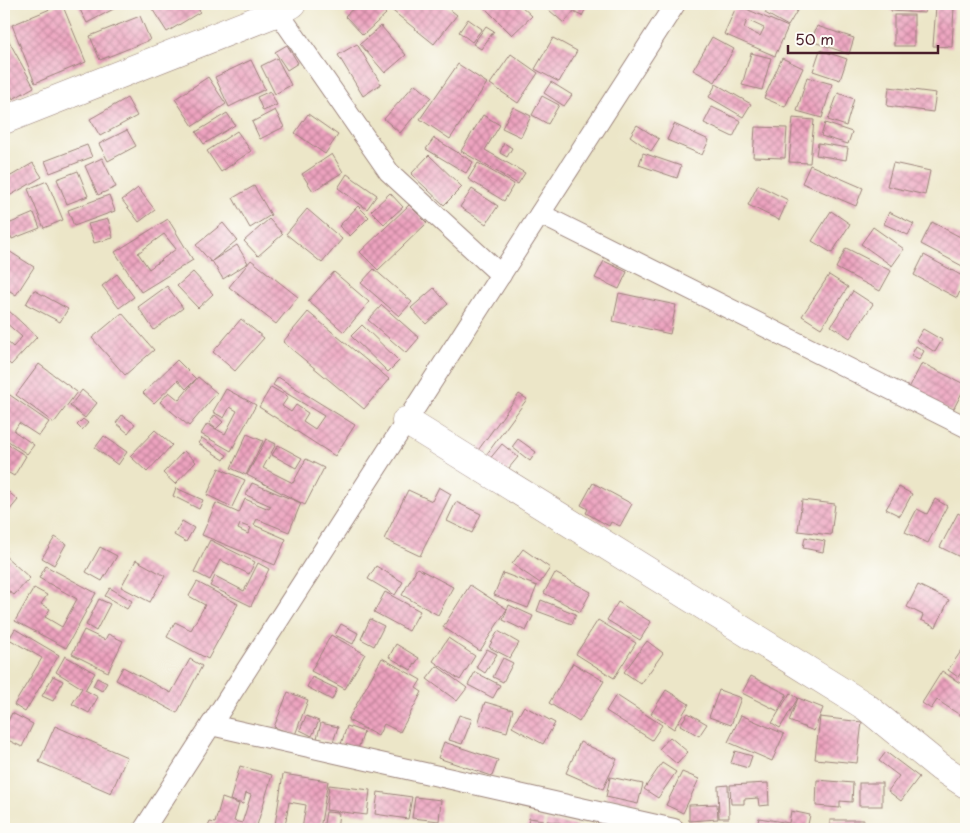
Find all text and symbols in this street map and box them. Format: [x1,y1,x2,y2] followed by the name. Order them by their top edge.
[788,22,938,54] scale bar
[795,27,834,50] text: 50 m

